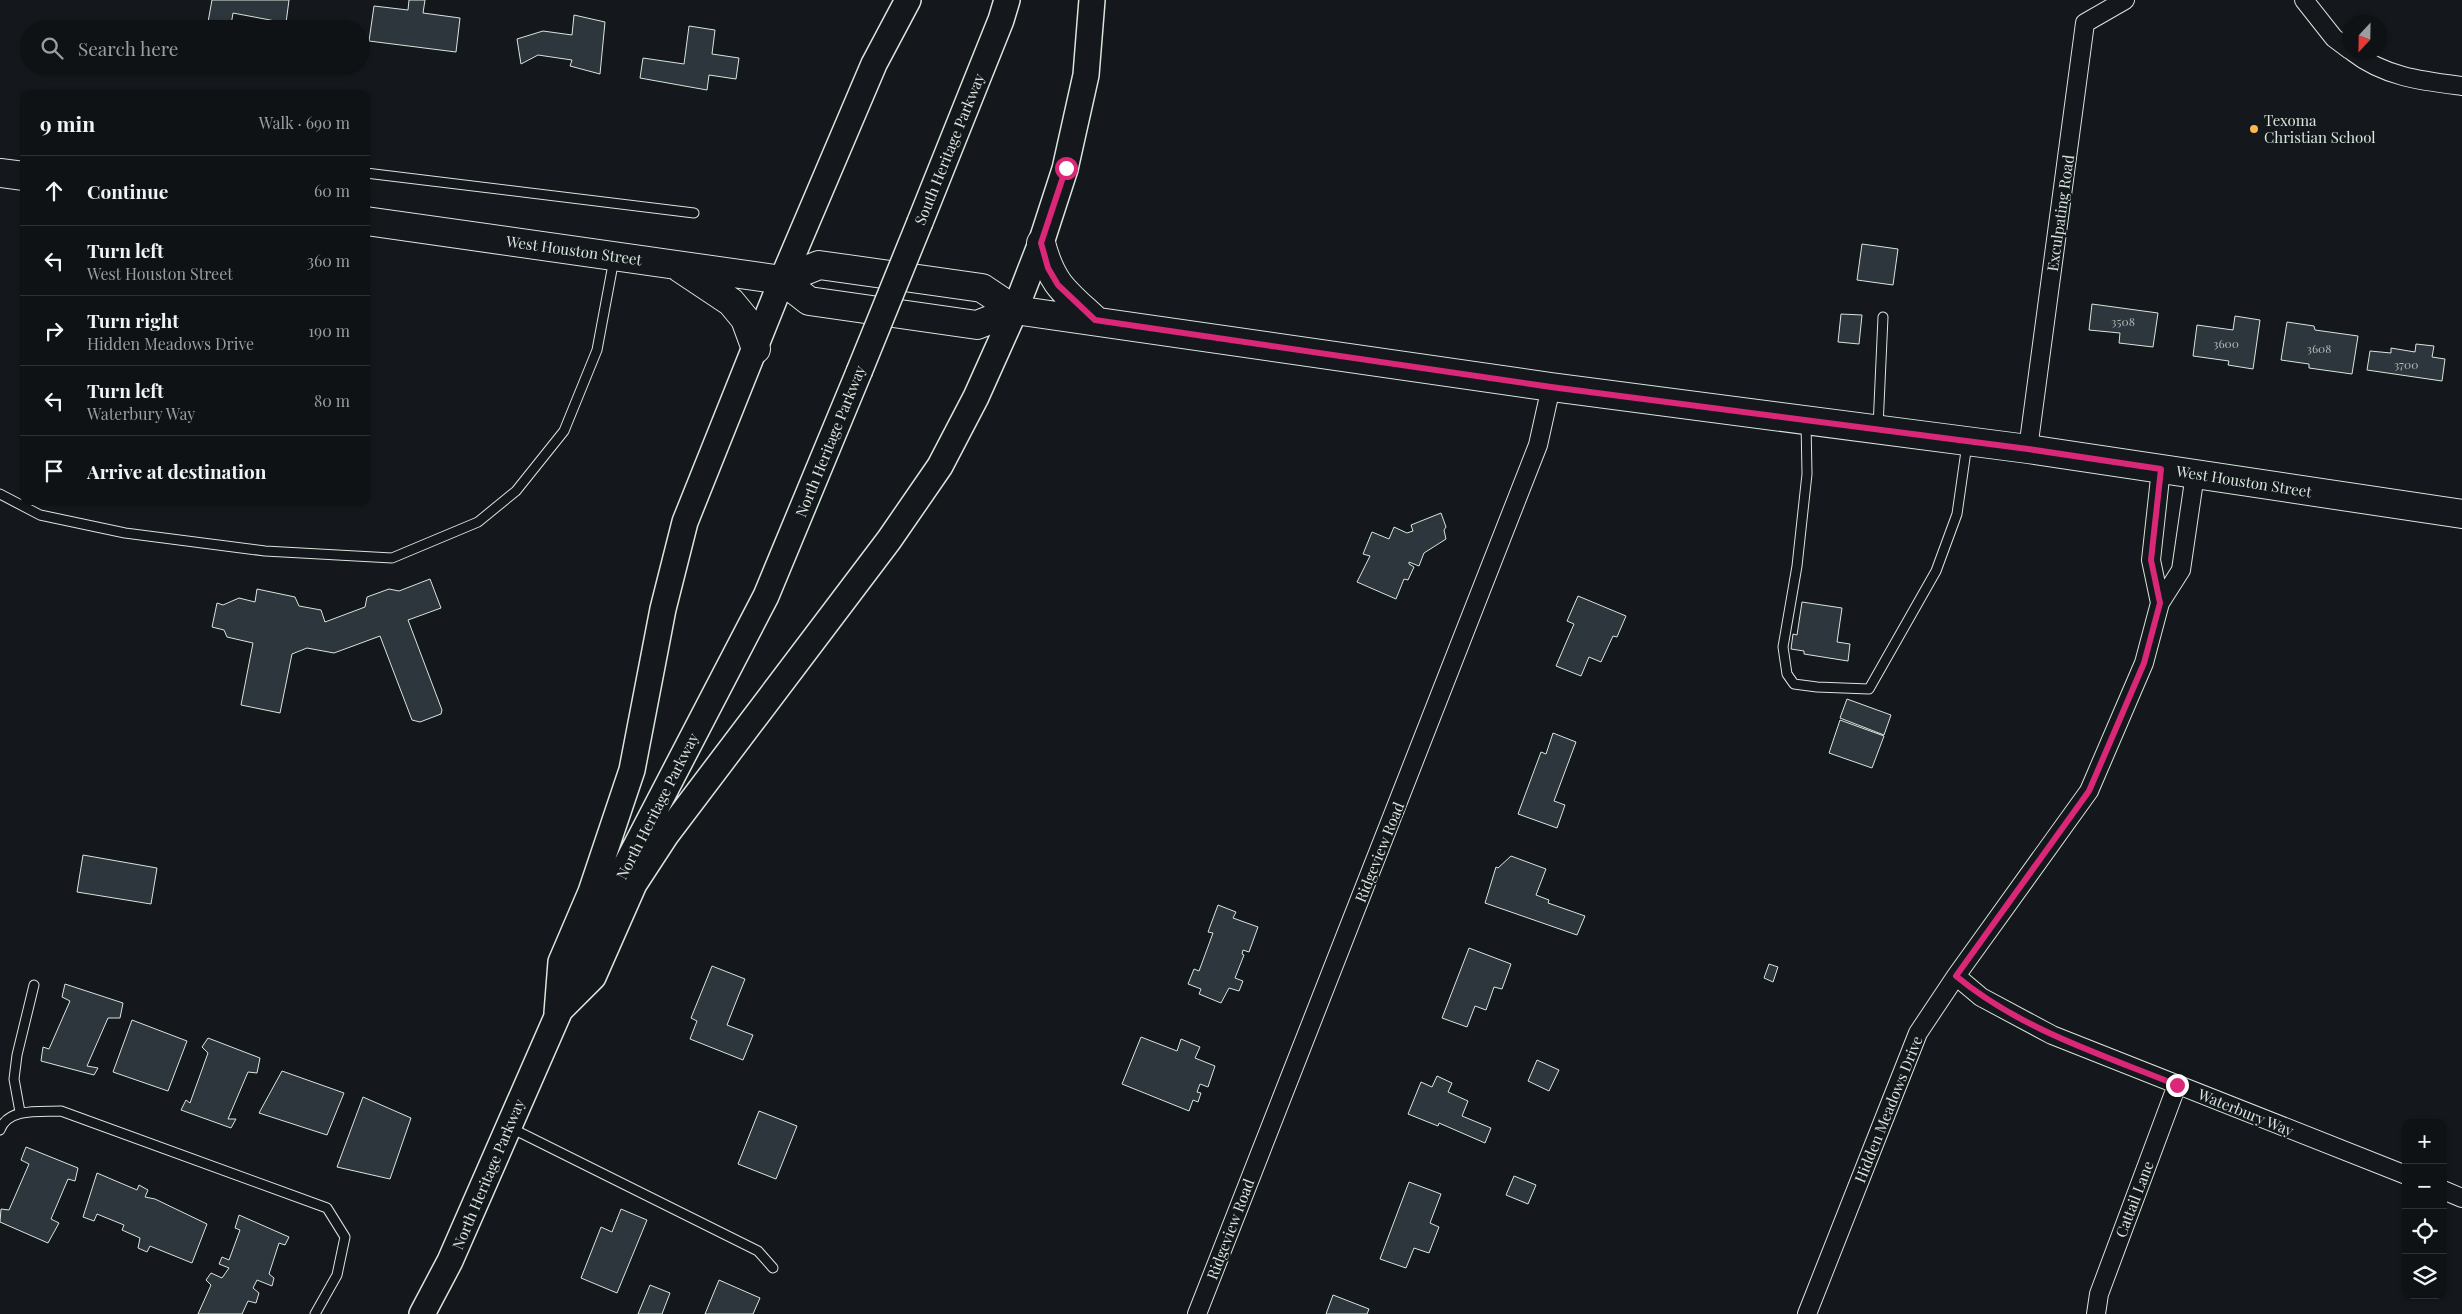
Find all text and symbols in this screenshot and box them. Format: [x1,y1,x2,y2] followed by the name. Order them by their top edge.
[2342,15,2387,60] north arrow
[20,20,370,75] search box
[38,34,66,62] icon: search
[78,35,178,61] text: Search here
[909,70,989,228] street label: South Heritage Parkway
[40,109,95,137] text: 9 min
[2264,110,2376,147] place label: Texoma Christian School
[259,112,350,133] text: Walk · 690 m
[2248,123,2260,135] marker: Texoma Christian School
[2042,153,2078,273] street label: Exculpating Road
[1055,157,1078,180] route start
[40,177,68,205] icon: ahead
[87,178,168,204] text: Continue
[314,180,350,201] text: 60 m
[504,230,644,270] street label: West Houston Street
[87,237,164,263] text: Turn left
[40,247,68,275] icon: left
[307,250,350,271] text: 360 m
[87,263,233,284] text: West Houston Street
[87,307,179,333] text: Turn right
[2111,313,2135,329] house number: 3508
[40,317,68,345] icon: right
[308,320,350,341] text: 190 m
[87,333,254,354] text: Hidden Meadows Drive
[2213,335,2239,351] house number: 3600
[2306,340,2332,356] house number: 3608
[2394,356,2418,372] house number: 3700
[790,362,870,520] street label: North Heritage Parkway
[87,377,164,403] text: Turn left
[40,387,68,415] icon: left
[314,390,350,411] text: 80 m
[87,403,195,424] text: Waterbury Way
[40,457,68,485] icon: arrive
[87,458,267,484] text: Arrive at destination
[2174,460,2314,502] street label: West Houston Street
[611,729,703,883] street label: North Heritage Parkway
[1350,799,1408,905] street label: Ridgeview Road
[1849,1033,1927,1185] street label: Hidden Meadows Drive
[2166,1074,2189,1097] route end
[2194,1083,2297,1140] street label: Waterbury Way
[447,1095,529,1252] street label: North Heritage Parkway
[2402,1119,2447,1299] map controls
[2402,1119,2447,1164] button: +
[2110,1158,2158,1240] street label: Cattail Lane
[2402,1164,2447,1209] button: −
[1202,1175,1259,1282] street label: Ridgeview Road
[2402,1209,2447,1254] button: locate
[2402,1254,2447,1299] button: layers

